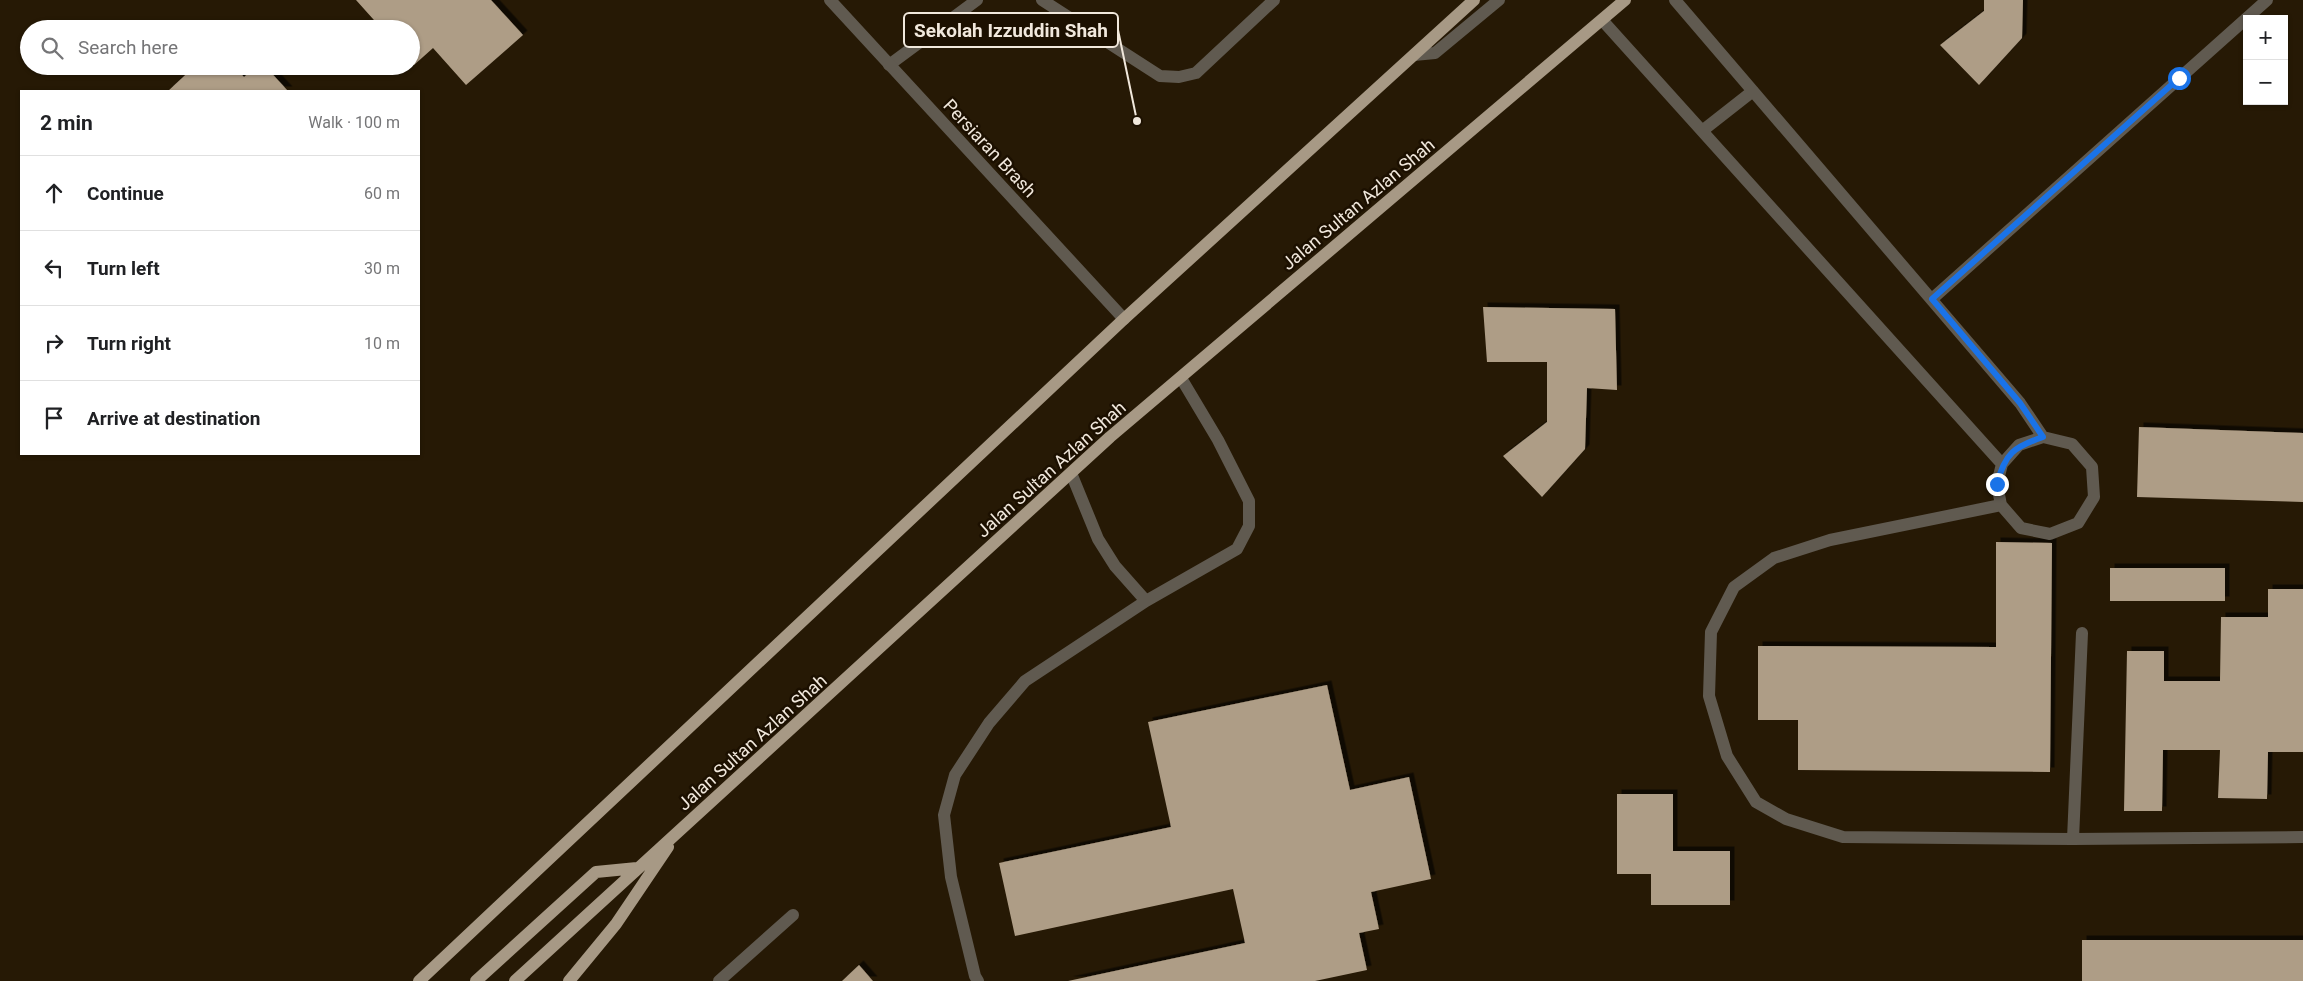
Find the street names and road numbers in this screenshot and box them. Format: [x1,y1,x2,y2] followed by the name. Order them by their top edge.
[939,95,1041,201] street label: Persiaran Brash
[1277,134,1439,274] street label: Jalan Sultan Azlan Shah
[972,397,1130,541] street label: Jalan Sultan Azlan Shah
[673,670,831,814] street label: Jalan Sultan Azlan Shah

